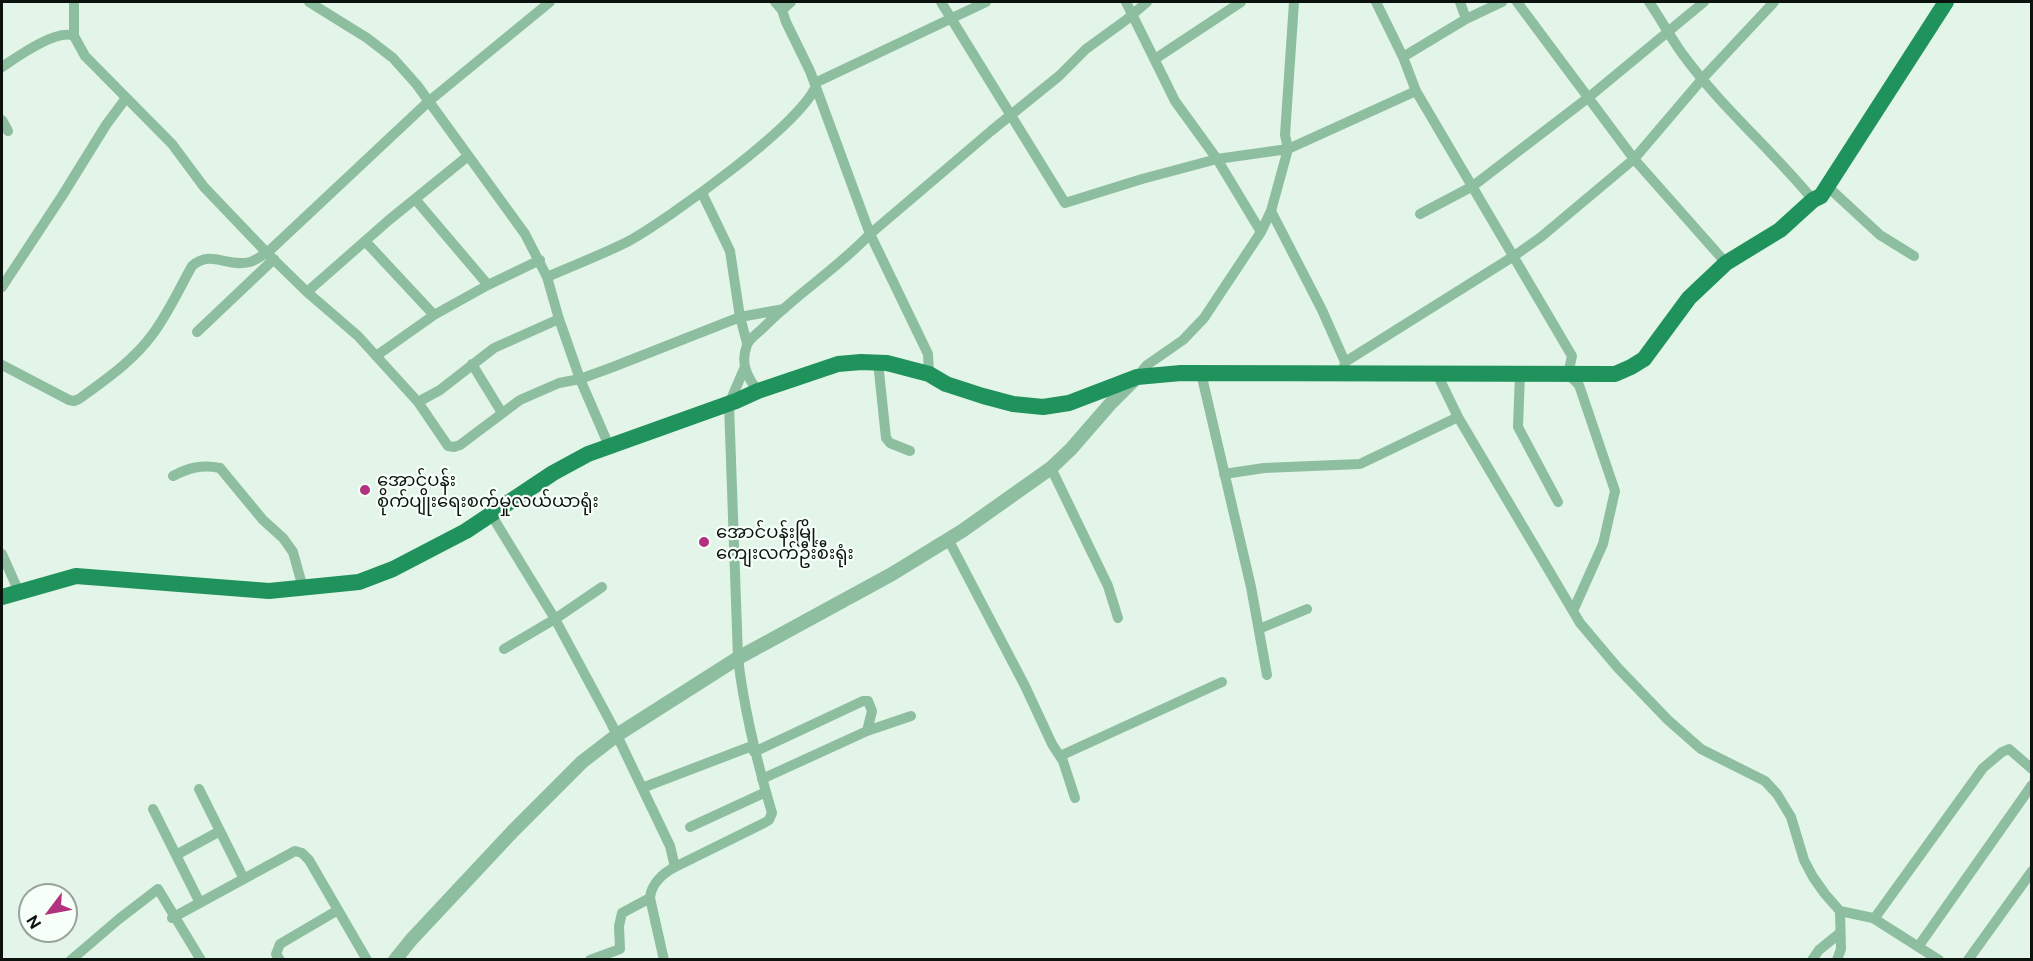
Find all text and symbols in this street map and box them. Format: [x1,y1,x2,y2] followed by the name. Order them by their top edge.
[377,469,599,512] place label: အောင်ပန်း စိုက်ပျိုးရေးစက်မှုလယ်ယာရုံး
[358,483,372,497] marker: အောင်ပန်း စိုက်ပျိုးရေးစက်မှုလယ်ယာရုံး
[716,521,854,564] place label: အောင်ပန်းမြို့ ကျေးလက်ဦးစီးရုံး
[697,535,711,549] marker: အောင်ပန်းမြို့ ကျေးလက်ဦးစီးရုံး
[18,883,78,943] north arrow
[23,911,45,932] text: N

